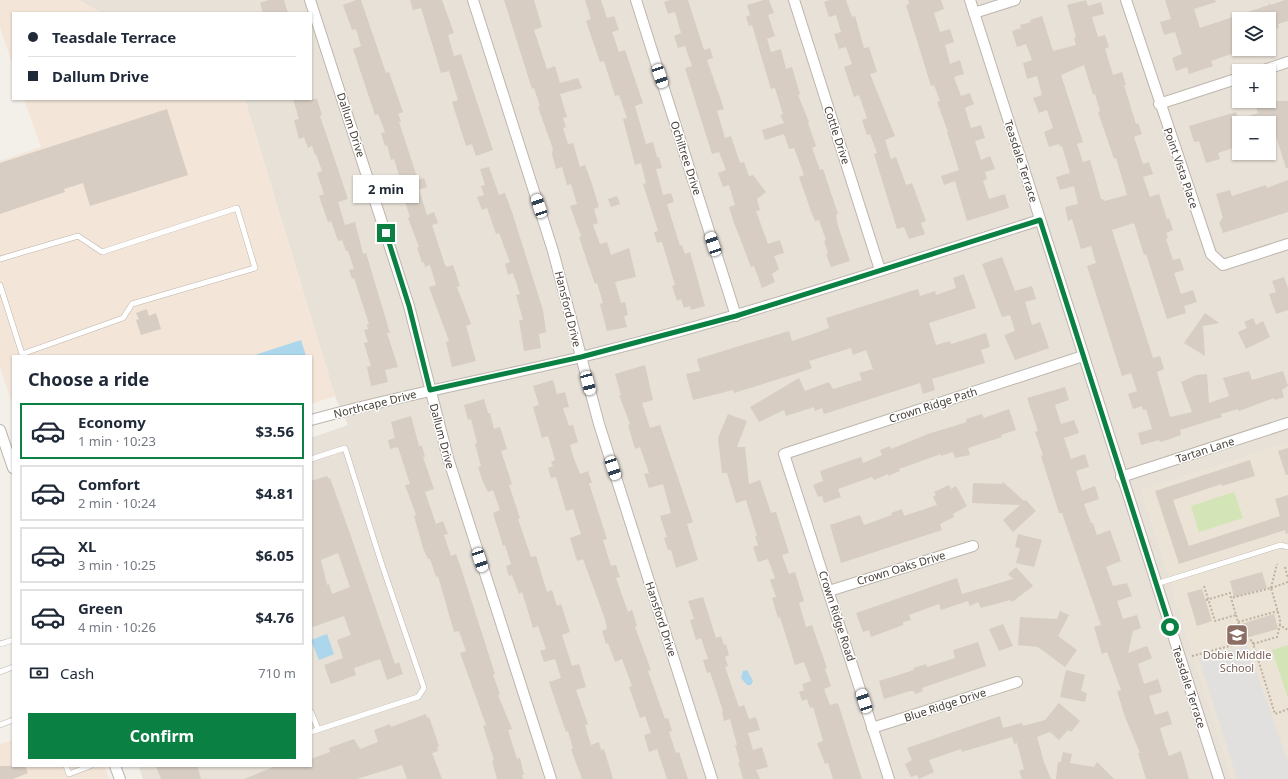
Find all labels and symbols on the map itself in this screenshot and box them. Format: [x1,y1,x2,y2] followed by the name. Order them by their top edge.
[651,63,669,89] car
[334,91,369,159] street label: Dallum Drive
[821,104,854,166] street label: Cottle Drive
[1001,118,1042,204] street label: Teasdale Terrace
[667,119,706,197] street label: Ochiltree Drive
[1161,125,1202,210] street label: Point Vista Place
[353,175,419,203] callout: 2 min
[530,193,548,219] car
[377,224,395,242] route end
[704,231,722,257] car
[552,269,585,349] street label: Hansford Drive
[579,370,597,396] car
[887,383,979,426] street label: Crown Ridge Path
[332,386,418,421] street label: Northcape Drive
[427,402,458,470] street label: Dallum Drive
[1174,433,1236,466] street label: Tartan Lane
[604,455,622,481] car
[471,547,489,573] car
[855,547,947,588] street label: Crown Oaks Drive
[816,568,859,663] street label: Crown Ridge Road
[642,579,681,658] street label: Hansford Drive
[1161,618,1179,636] route start
[1224,622,1250,648] school or university icon: Dobie Middle School
[1169,644,1210,730] street label: Teasdale Terrace
[1203,647,1271,675] place label: Dobie Middle School
[902,684,988,725] street label: Blue Ridge Drive
[855,688,873,714] car

